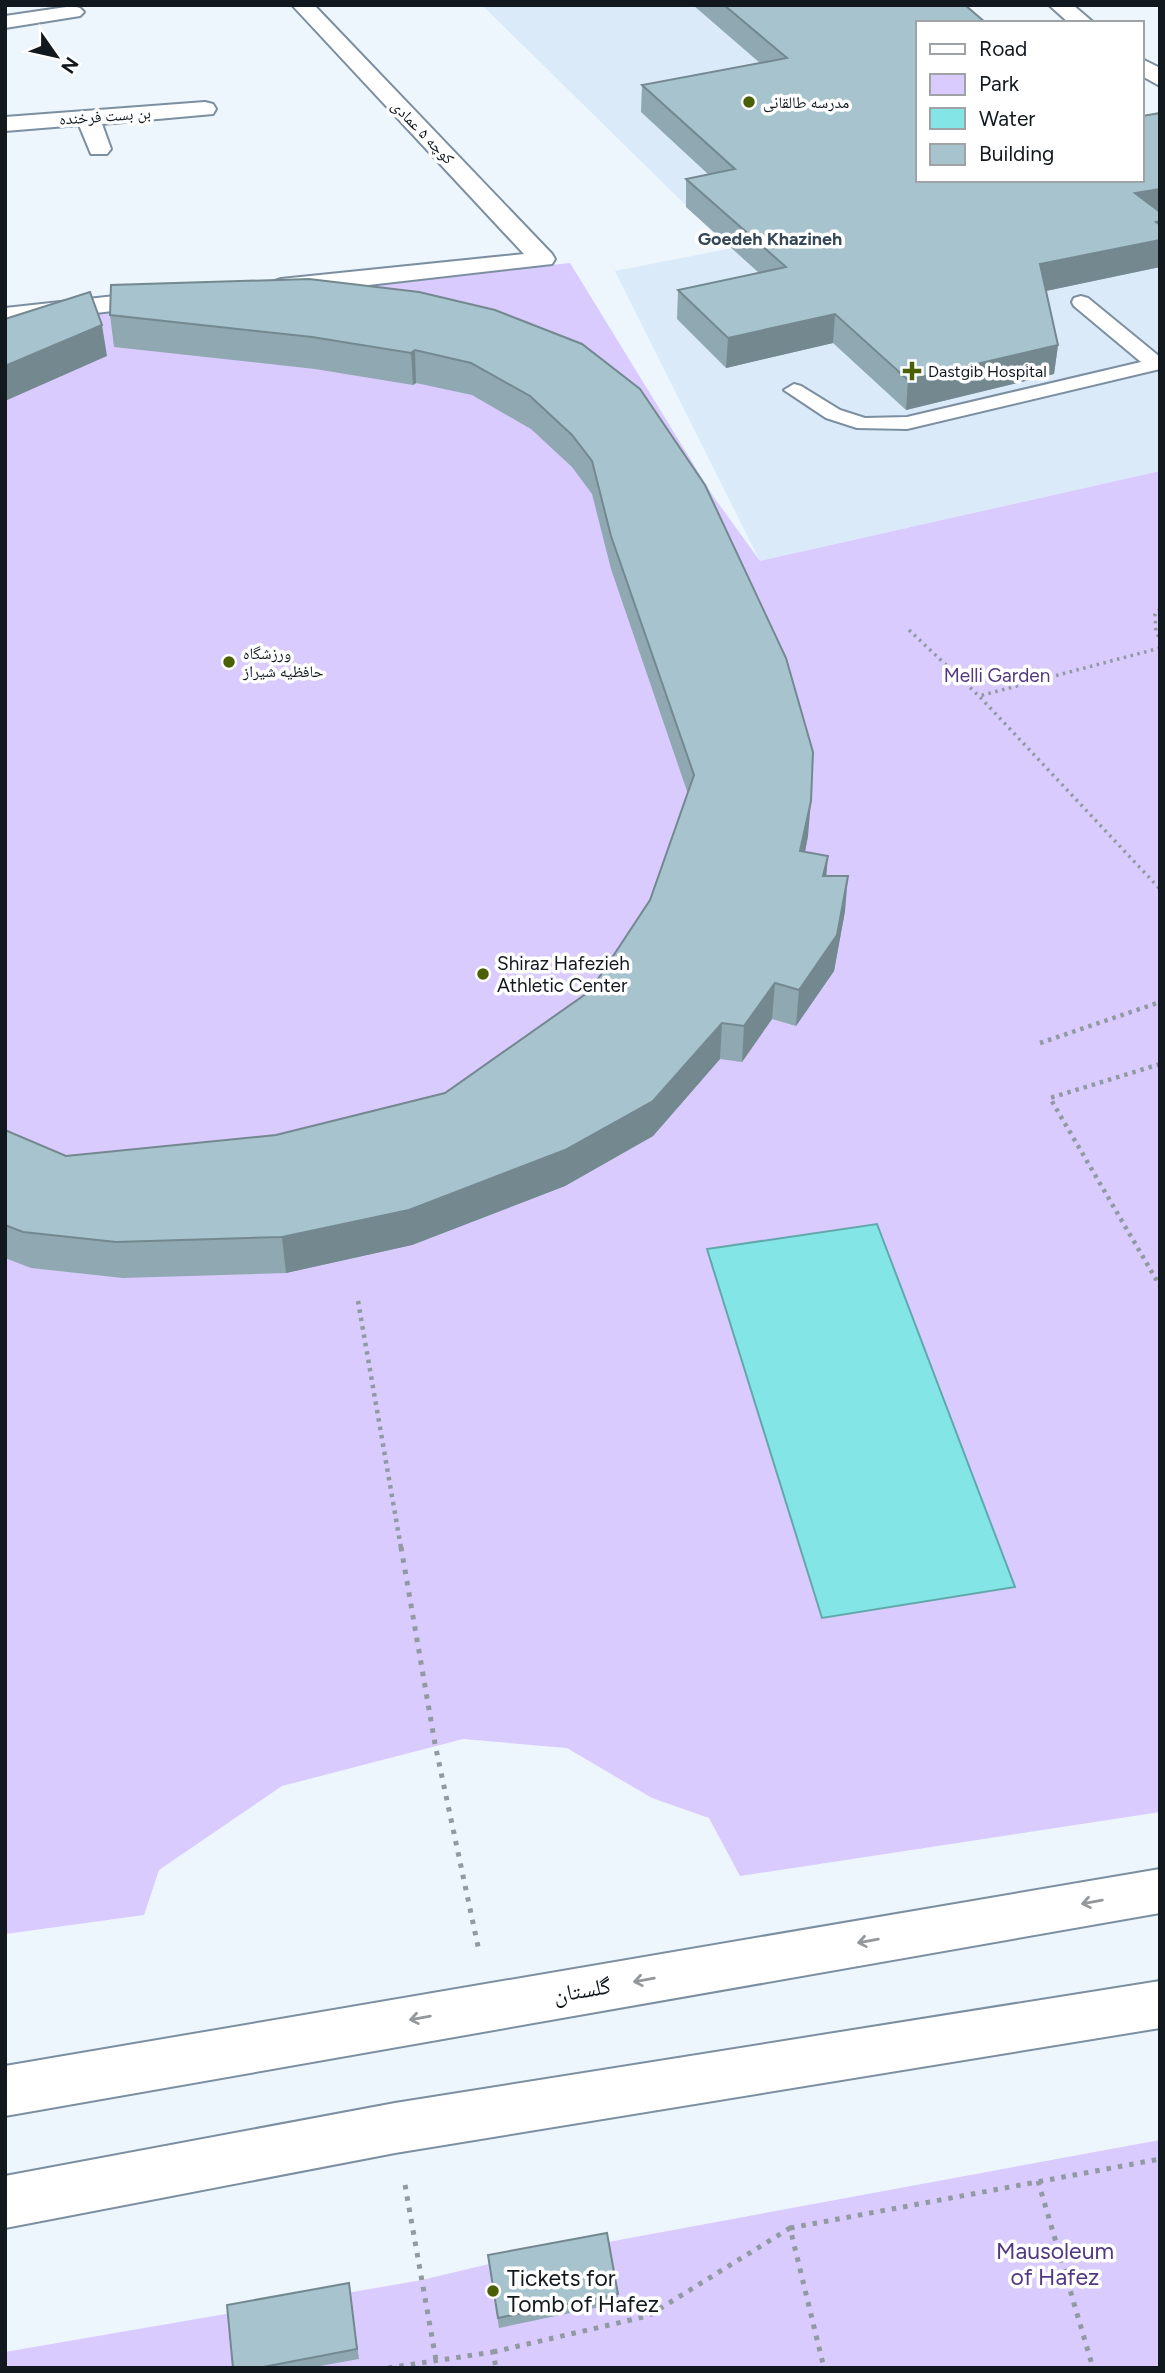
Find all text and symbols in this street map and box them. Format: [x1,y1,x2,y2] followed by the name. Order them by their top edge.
[21,21,91,91] north arrow
[916,21,1144,182] legend
[979,36,1027,61] text: Road
[56,53,83,78] text: N
[979,71,1020,96] text: Park
[763,93,849,113] place label: مدرسه طالقانی
[741,94,757,110] marker: مدرسه طالقانی
[387,96,459,169] street label: کوچه ۵ عمادی
[59,103,152,130] street label: بن بست فرخنده
[979,106,1035,131] text: Water
[979,141,1054,166] text: Building
[698,228,842,250] district label: Goedeh Khazineh
[902,361,922,381] marker: Dastgib Hospital
[928,362,1047,381] place label: Dastgib Hospital
[242,644,324,681] place label: ورزشگاه حافظیه شیراز
[221,654,237,670] marker: ورزشگاه حافظیه شیراز
[944,664,1050,687] park label: Melli Garden
[497,952,630,997] place label: Shiraz Hafezieh Athletic Center
[475,966,491,982] marker: Shiraz Hafezieh Athletic Center
[1082,1896,1104,1909] one-way arrow
[857,1935,880,1948] one-way arrow
[551,1971,613,2009] street label: گلستان
[633,1974,656,1987] one-way arrow
[409,2012,432,2026] one-way arrow
[996,2237,1114,2291] park label: Mausoleum of Hafez
[507,2264,659,2318] place label: Tickets for Tomb of Hafez
[485,2283,501,2299] marker: Tickets for Tomb of Hafez

